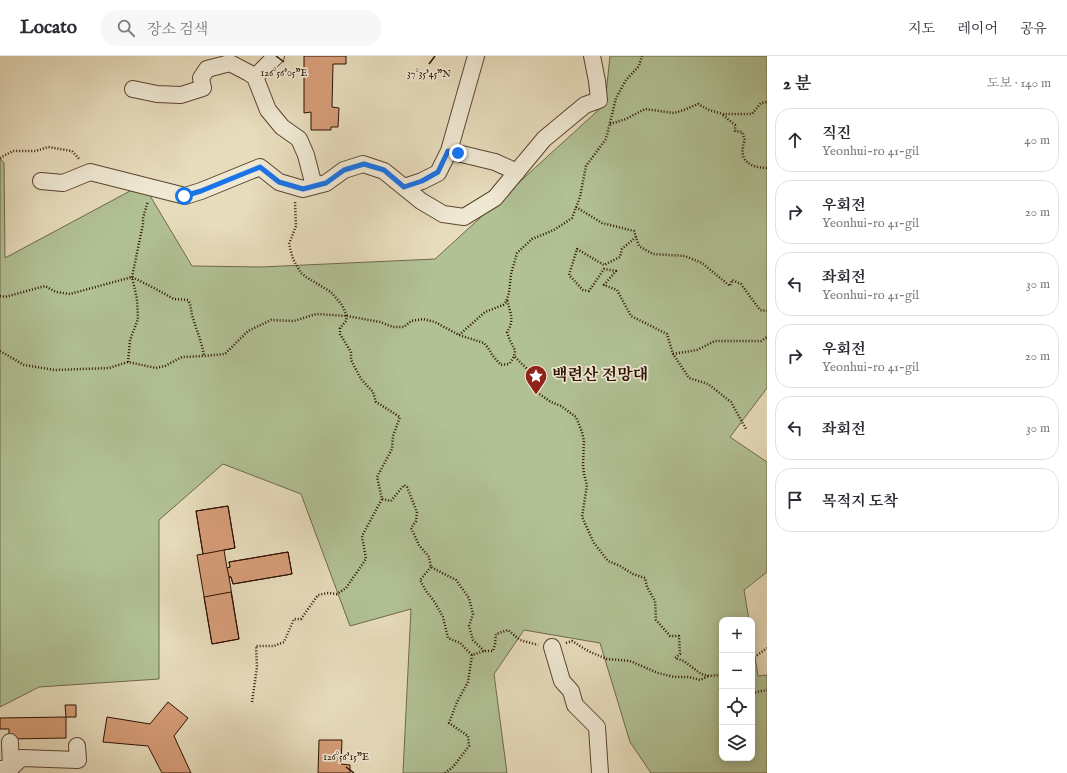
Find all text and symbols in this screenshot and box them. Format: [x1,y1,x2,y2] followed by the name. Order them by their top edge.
[101,10,381,46] search box
[20,16,77,40] text: Locato
[115,17,137,39] icon: search
[147,20,208,39] text: 장소 검색
[908,20,935,38] text: 지도
[957,20,998,38] text: 레이어
[1020,20,1047,38] text: 공유
[261,67,307,80] text: 126°56'05"E
[407,68,451,81] text: 37°35'45"N
[783,74,811,95] text: 2 분
[987,75,1051,92] text: 도보 · 140 m
[822,124,851,143] text: 직진
[784,129,806,151] icon: ahead
[1024,132,1050,149] text: 40 m
[822,143,919,160] text: Yeonhui-ro 41-gil
[449,144,467,162] route end
[175,187,193,205] route start
[822,196,865,215] text: 우회전
[784,201,806,223] icon: right
[1025,204,1050,221] text: 20 m
[822,215,919,232] text: Yeonhui-ro 41-gil
[822,268,865,287] text: 좌회전
[784,273,806,295] icon: left
[1026,276,1050,293] text: 30 m
[822,287,919,304] text: Yeonhui-ro 41-gil
[822,340,865,359] text: 우회전
[784,345,806,367] icon: right
[1025,348,1050,365] text: 20 m
[822,359,919,376] text: Yeonhui-ro 41-gil
[523,363,549,396] place icon: 백련산 전망대
[552,365,648,386] place label: 백련산 전망대
[784,417,806,439] icon: left
[822,420,865,439] text: 좌회전
[1026,420,1050,437] text: 30 m
[784,489,806,511] icon: arrive
[822,492,898,511] text: 목적지 도착
[719,617,755,761] map controls
[719,617,755,653] button: +
[719,653,755,689] button: −
[719,689,755,725] button: locate
[719,725,755,761] button: layers
[323,751,369,764] text: 126°56'15"E

